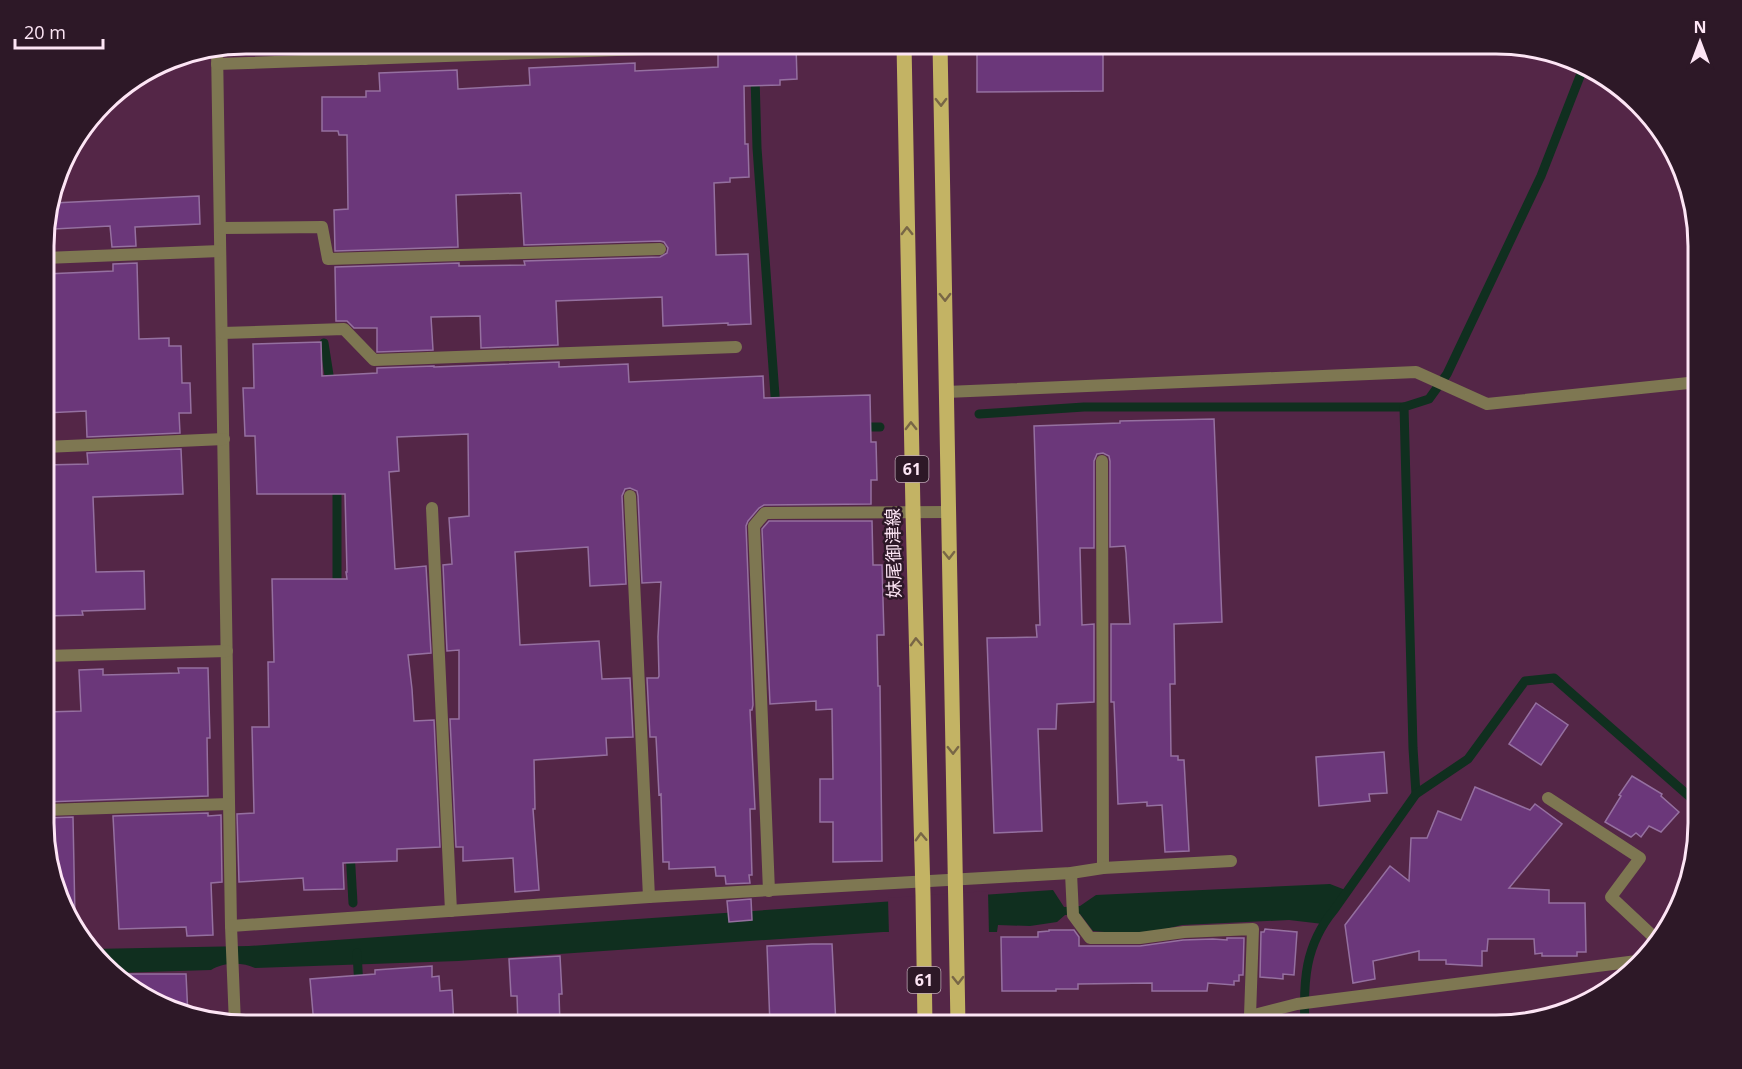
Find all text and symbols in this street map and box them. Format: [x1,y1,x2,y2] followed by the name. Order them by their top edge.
[15,12,104,50] scale bar
[1670,12,1730,72] north arrow
[1693,16,1707,38] text: N
[24,20,66,44] text: 20 m
[934,97,947,106] one-way arrow
[901,226,914,235] one-way arrow
[938,292,951,301] one-way arrow
[905,421,917,430] one-way arrow
[896,456,928,482] road number: 61
[880,508,906,598] street label: 妹尾御津線
[943,550,956,559] one-way arrow
[910,637,922,646] one-way arrow
[947,745,959,754] one-way arrow
[915,832,927,841] one-way arrow
[908,967,940,993] road number: 61
[952,976,964,985] one-way arrow

